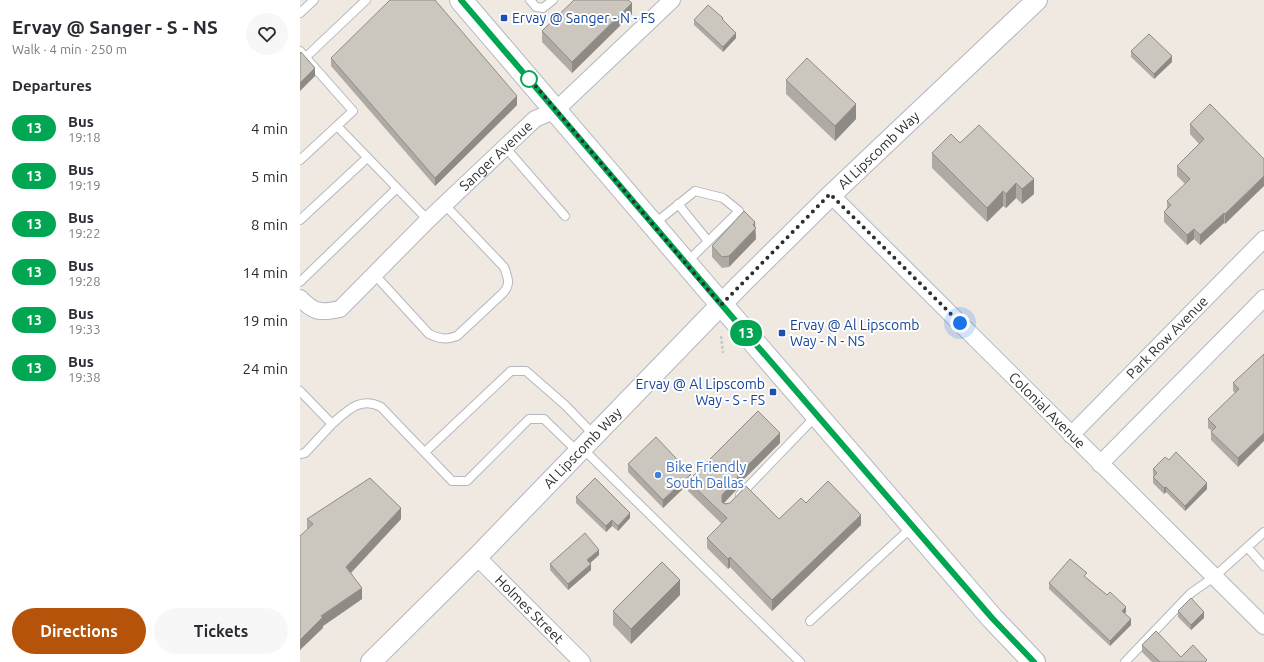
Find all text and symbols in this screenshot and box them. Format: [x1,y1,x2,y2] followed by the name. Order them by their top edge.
[512,10,655,26] place label: Ervay @ Sanger - N - FS
[246,13,288,55] button: heart
[499,13,509,23] marker: Ervay @ Sanger - N - FS
[12,16,218,38] text: Ervay @ Sanger - S - NS
[12,42,127,56] text: Walk · 4 min · 250 m
[520,70,538,88] unlabelled marker
[12,77,92,94] text: Departures
[835,108,923,192] street label: Al Lipscomb Way
[68,113,94,130] text: Bus
[456,118,536,194] street label: Sanger Avenue
[26,120,42,136] text: 13
[251,120,288,137] text: 4 min
[68,130,101,144] text: 19:18
[68,161,94,178] text: Bus
[26,168,42,184] text: 13
[251,168,288,185] text: 5 min
[68,178,101,192] text: 19:19
[68,209,94,226] text: Bus
[26,216,42,232] text: 13
[251,216,288,233] text: 8 min
[68,226,101,240] text: 19:22
[68,257,94,274] text: Bus
[26,264,42,280] text: 13
[242,264,288,281] text: 14 min
[68,274,101,288] text: 19:28
[1123,293,1211,382] street label: Park Row Avenue
[68,305,94,322] text: Bus
[26,312,42,328] text: 13
[242,312,288,329] text: 19 min
[950,313,970,333] your location
[790,317,920,349] place label: Ervay @ Al Lipscomb Way - N - NS
[728,320,764,346] line badge: 13
[68,322,101,336] text: 19:33
[738,325,754,341] text: 13
[777,328,787,338] marker: Ervay @ Al Lipscomb Way - N - NS
[68,353,94,370] text: Bus
[26,360,42,376] text: 13
[242,360,288,377] text: 24 min
[1006,369,1089,452] street label: Colonial Avenue
[68,370,101,384] text: 19:38
[635,376,765,408] place label: Ervay @ Al Lipscomb Way - S - FS
[768,387,778,397] marker: Ervay @ Al Lipscomb Way - S - FS
[540,404,625,491] street label: Al Lipscomb Way
[666,459,746,491] place label: Bike Friendly South Dallas
[653,470,663,480] marker: Bike Friendly South Dallas
[492,572,567,647] street label: Holmes Street
[12,608,146,654] button: Directions
[154,608,288,654] button: Tickets

